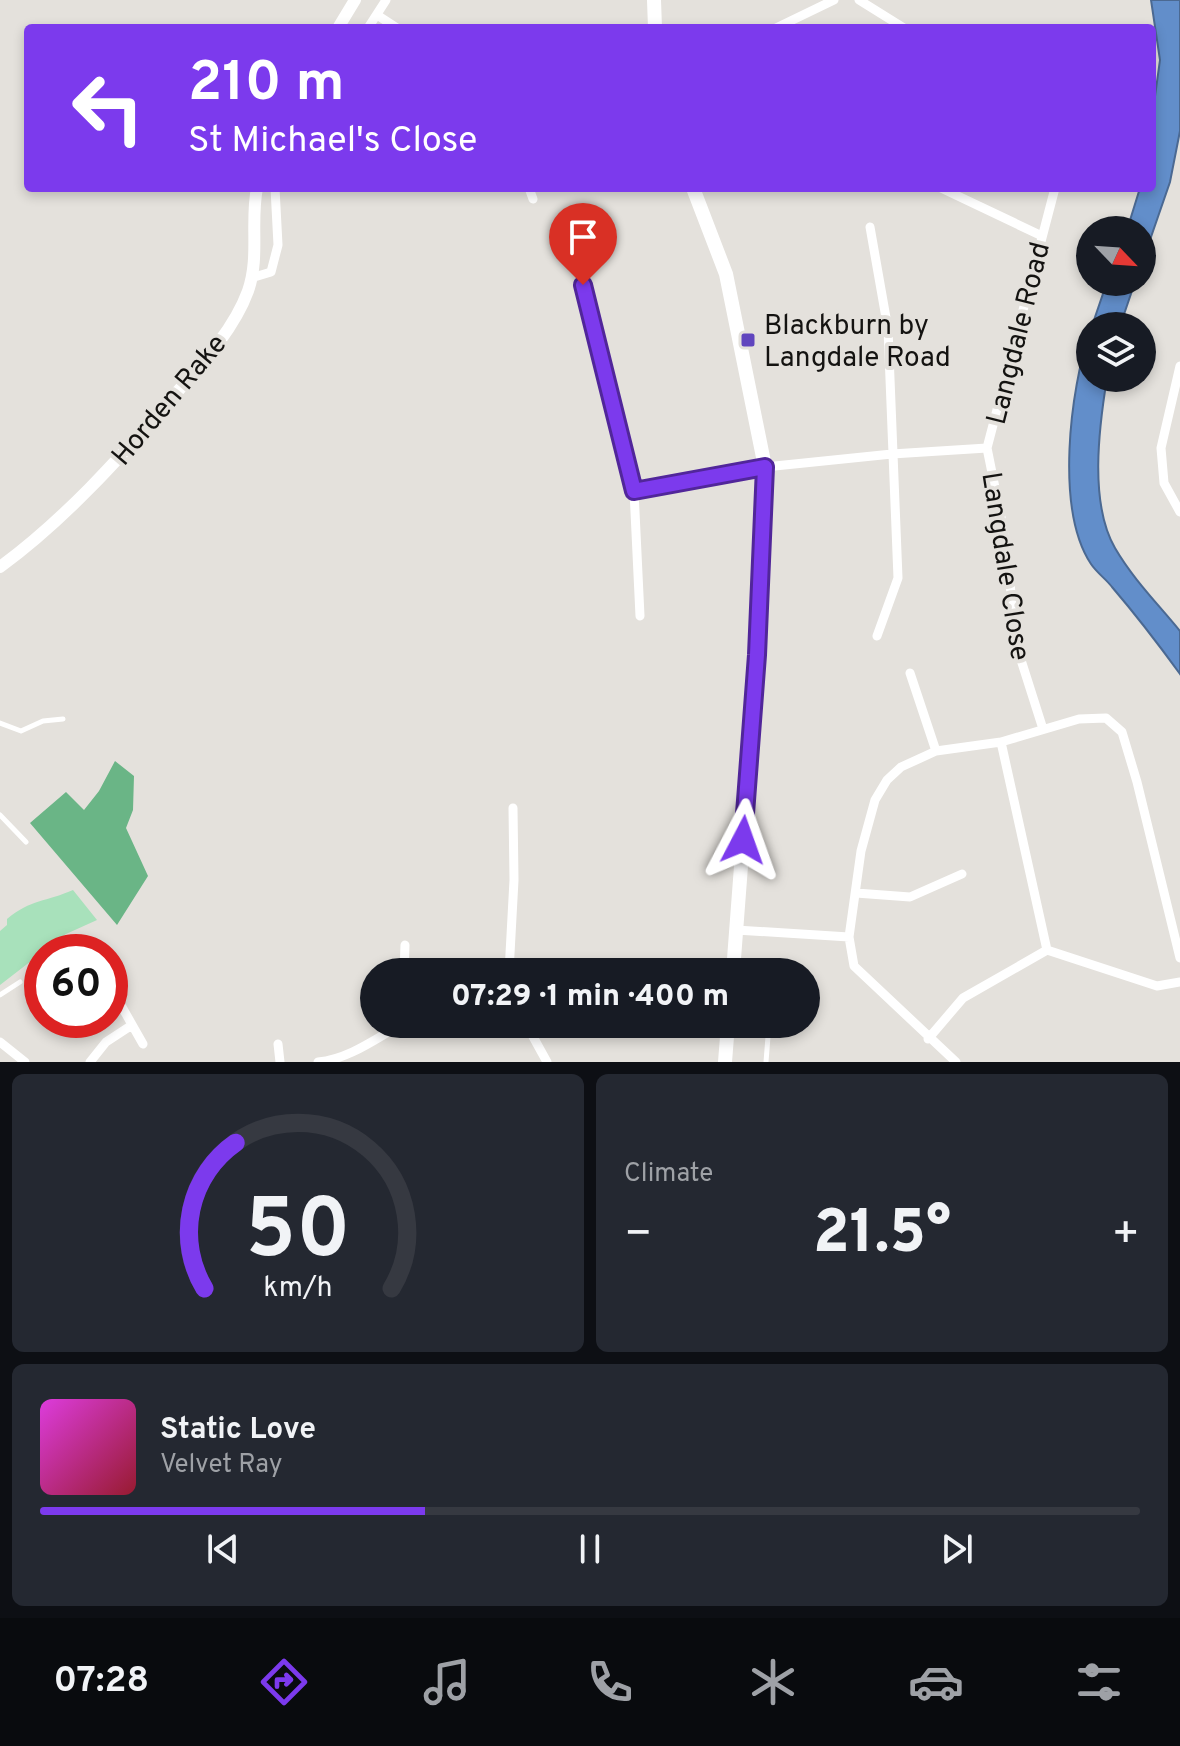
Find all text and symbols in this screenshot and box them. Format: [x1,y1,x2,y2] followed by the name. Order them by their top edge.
[188,50,345,120] text: 210 m
[56,56,160,160] icon: left
[188,119,477,165] text: St Michael's Close
[549,203,617,285] pin
[561,215,605,259] icon: arrive
[1076,216,1156,296] north arrow
[1076,216,1156,392] map controls
[980,239,1060,429] street label: Langdale Road
[764,309,951,377] place label: Blackburn by Langdale Road
[1076,312,1156,392] button: layers
[105,328,236,474] street label: Horden Rake
[739,331,757,349] marker: Blackburn by Langdale Road
[971,469,1037,663] street label: Langdale Close
[701,798,785,882] position arrow
[24,934,128,1038] speed limit sign: 60
[451,979,729,1016] text: 07:29 · 1 min · 400 m
[624,1158,713,1191] text: Climate
[245,1182,351,1287] text: 50
[813,1198,951,1274] text: 21.5°
[624,1208,652,1264] text: −
[1112,1208,1140,1264] text: +
[263,1271,333,1307] text: km/h
[160,1412,316,1449] text: Static Love
[160,1449,283,1482] text: Velvet Ray
[201,1527,245,1571] icon: previous
[568,1527,612,1571] icon: pause
[935,1527,979,1571] icon: next
[256,1654,312,1710] icon: directions
[419,1654,475,1710] icon: music
[582,1654,638,1710] icon: phone
[745,1654,801,1710] icon: climate
[908,1654,964,1710] icon: car
[1071,1654,1127,1710] icon: filters
[53,1659,149,1705] text: 07:28

